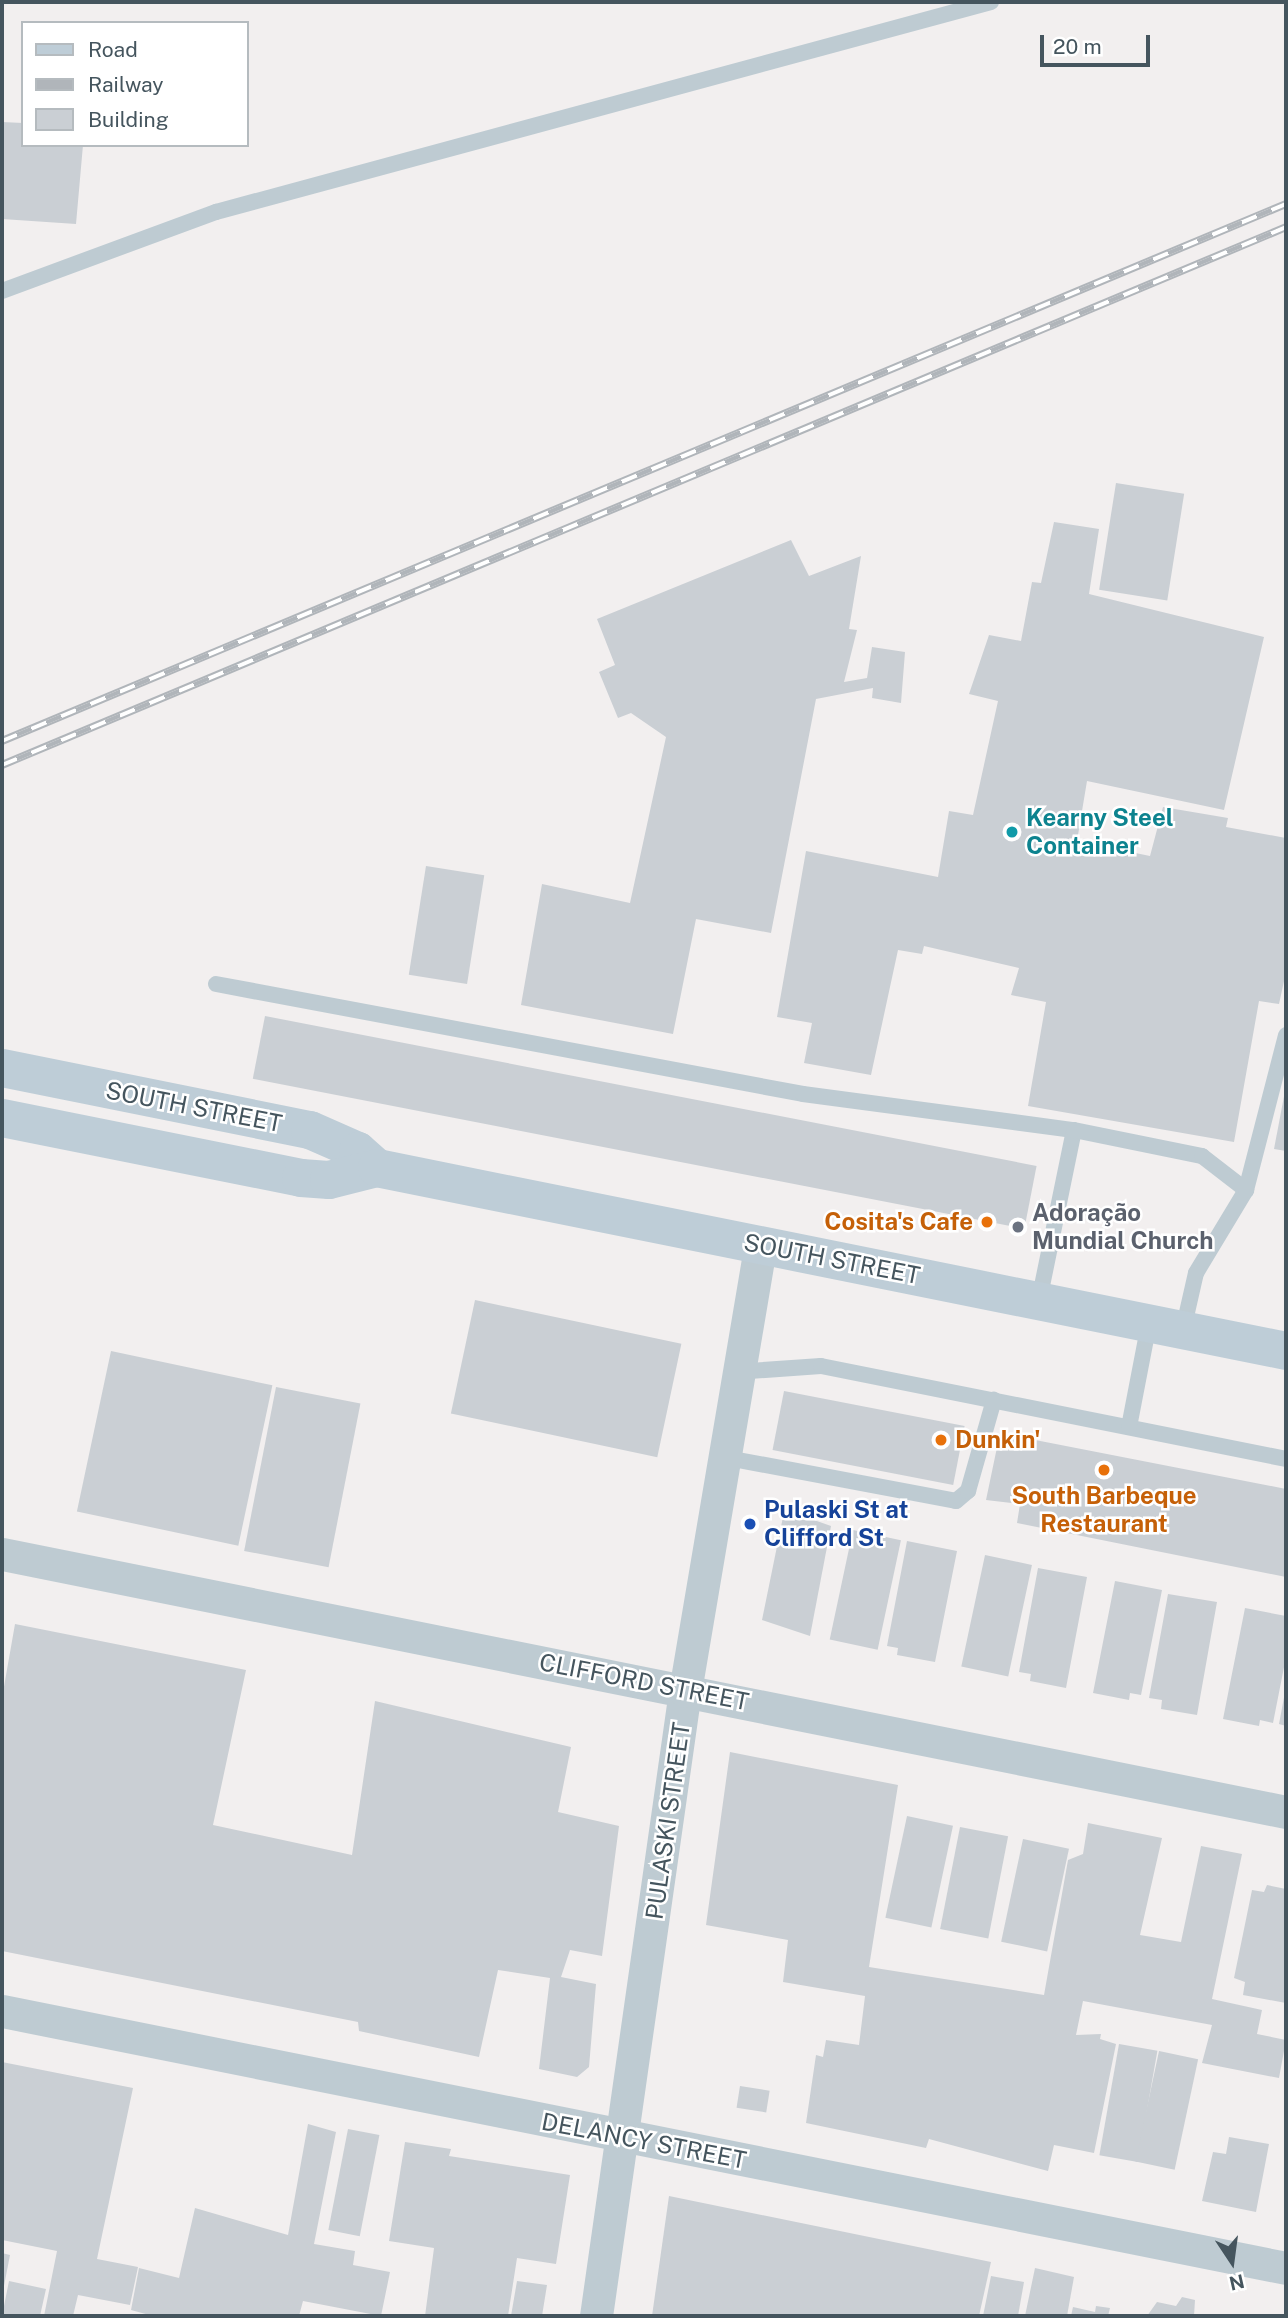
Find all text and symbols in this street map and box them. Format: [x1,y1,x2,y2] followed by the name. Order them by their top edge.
[21,21,248,147] legend
[1043,21,1153,65] scale bar
[1053,34,1102,59] text: 20 m
[88,37,138,62] text: Road
[88,72,164,97] text: Railway
[88,107,169,132] text: Building
[1026,804,1174,860] place label: Kearny Steel Container
[1004,824,1020,840] marker: Kearny Steel Container
[103,1076,285,1138] street label: SOUTH STREET
[1032,1199,1214,1255] place label: Adoração Mundial Church
[824,1208,973,1236] place label: Cosita's Cafe
[979,1214,995,1230] marker: Cosita's Cafe
[1010,1219,1026,1235] marker: Adoração Mundial Church
[741,1228,923,1290] street label: SOUTH STREET
[955,1426,1040,1454] place label: Dunkin'
[933,1432,949,1448] marker: Dunkin'
[1096,1462,1112,1478] marker: South Barbeque Restaurant
[1011,1482,1197,1538] place label: South Barbeque Restaurant
[764,1496,908,1552] place label: Pulaski St at Clifford St
[742,1516,758,1532] marker: Pulaski St at Clifford St
[537,1648,751,1716] street label: CLIFFORD STREET
[640,1721,696,1921] street label: PULASKI STREET
[539,2107,749,2175] street label: DELANCY STREET
[1197,2227,1267,2297] north arrow
[1227,2270,1246,2295] text: N

